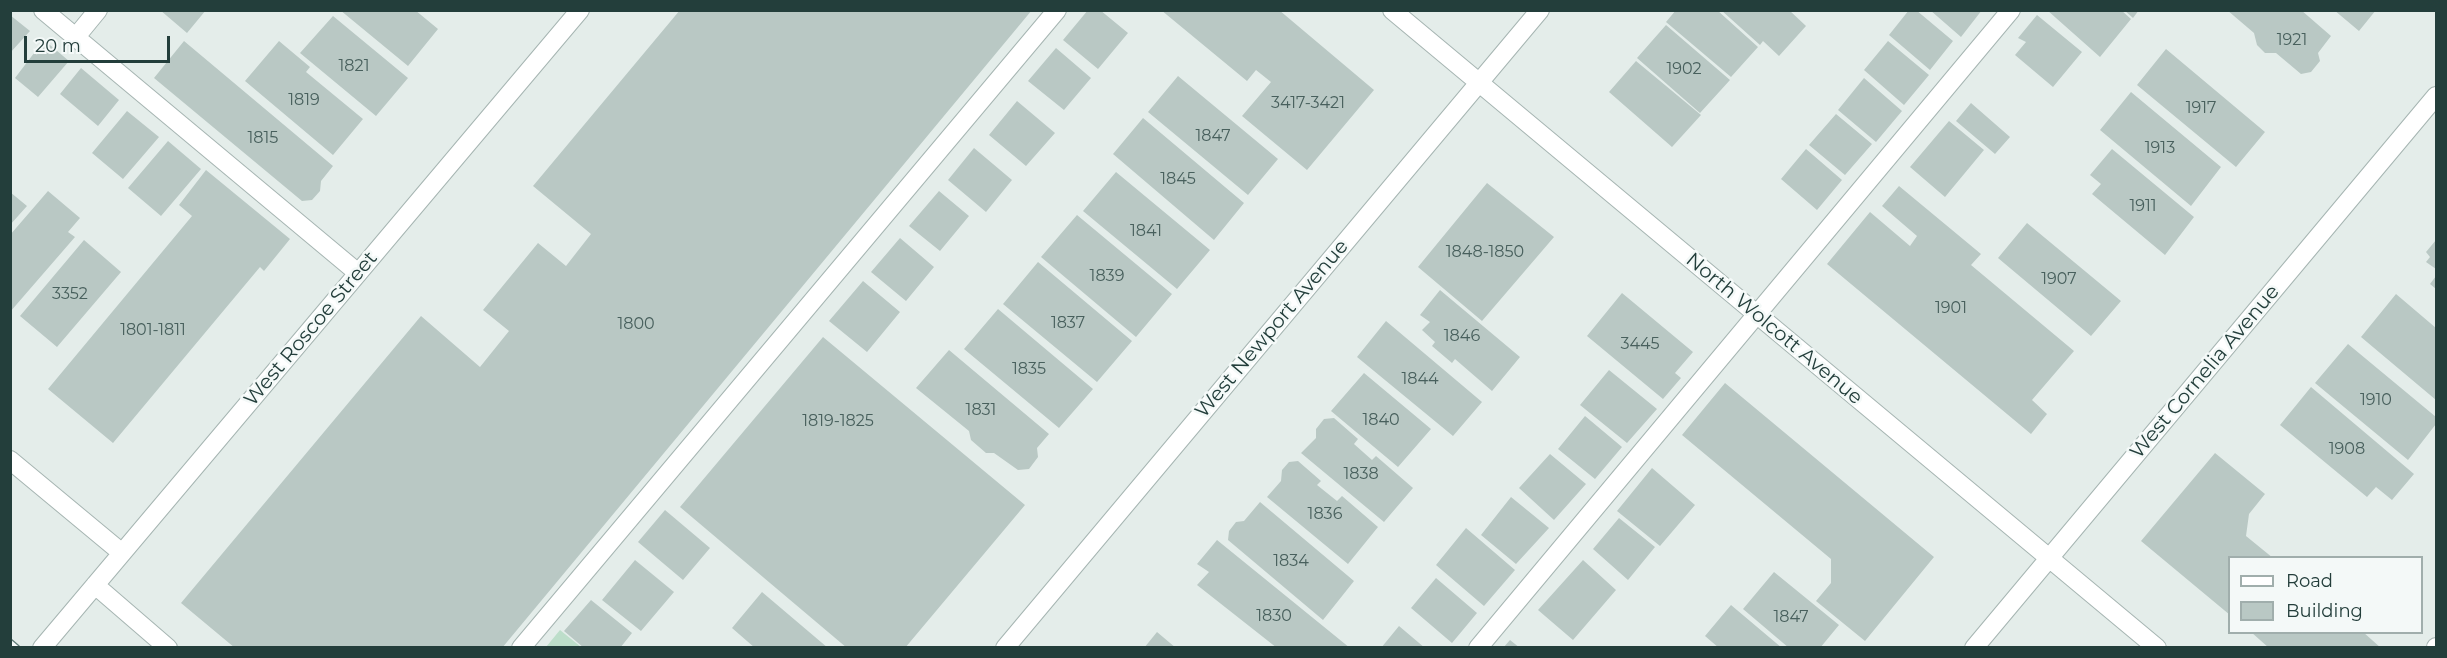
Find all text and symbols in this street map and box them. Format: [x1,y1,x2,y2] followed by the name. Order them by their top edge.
[27,24,172,62] scale bar
[2277,30,2307,50] house number: 1921
[35,35,81,57] text: 20 m
[339,56,369,76] house number: 1821
[1666,59,1702,79] house number: 1902
[288,90,320,110] house number: 1819
[1271,93,1345,113] house number: 3417-3421
[2186,98,2216,118] house number: 1917
[1195,126,1231,146] house number: 1847
[248,128,278,148] house number: 1815
[2145,138,2175,158] house number: 1913
[1160,169,1196,189] house number: 1845
[2129,196,2157,216] house number: 1911
[1130,221,1162,241] house number: 1841
[1190,235,1354,423] street label: West Newport Avenue
[1446,242,1524,262] house number: 1848-1850
[239,247,383,411] street label: West Roscoe Street
[1681,248,1867,410] street label: North Wolcott Avenue
[1090,266,1124,286] house number: 1839
[2041,269,2077,289] house number: 1907
[2125,280,2285,464] street label: West Cornelia Avenue
[52,284,88,304] house number: 3352
[1935,298,1967,318] house number: 1901
[1051,313,1085,333] house number: 1837
[617,314,655,334] house number: 1800
[120,320,186,340] house number: 1801-1811
[1444,326,1480,346] house number: 1846
[1620,334,1660,354] house number: 3445
[1012,359,1046,379] house number: 1835
[1401,369,1439,389] house number: 1844
[2360,390,2392,410] house number: 1910
[966,400,996,420] house number: 1831
[1362,410,1400,430] house number: 1840
[802,411,874,431] house number: 1819-1825
[2329,439,2365,459] house number: 1908
[1343,464,1379,484] house number: 1838
[1308,504,1342,524] house number: 1836
[1273,551,1309,571] house number: 1834
[2228,556,2423,634] legend
[2286,570,2333,592] text: Road
[2286,600,2363,622] text: Building
[1256,606,1292,626] house number: 1830
[1773,607,1809,627] house number: 1847

